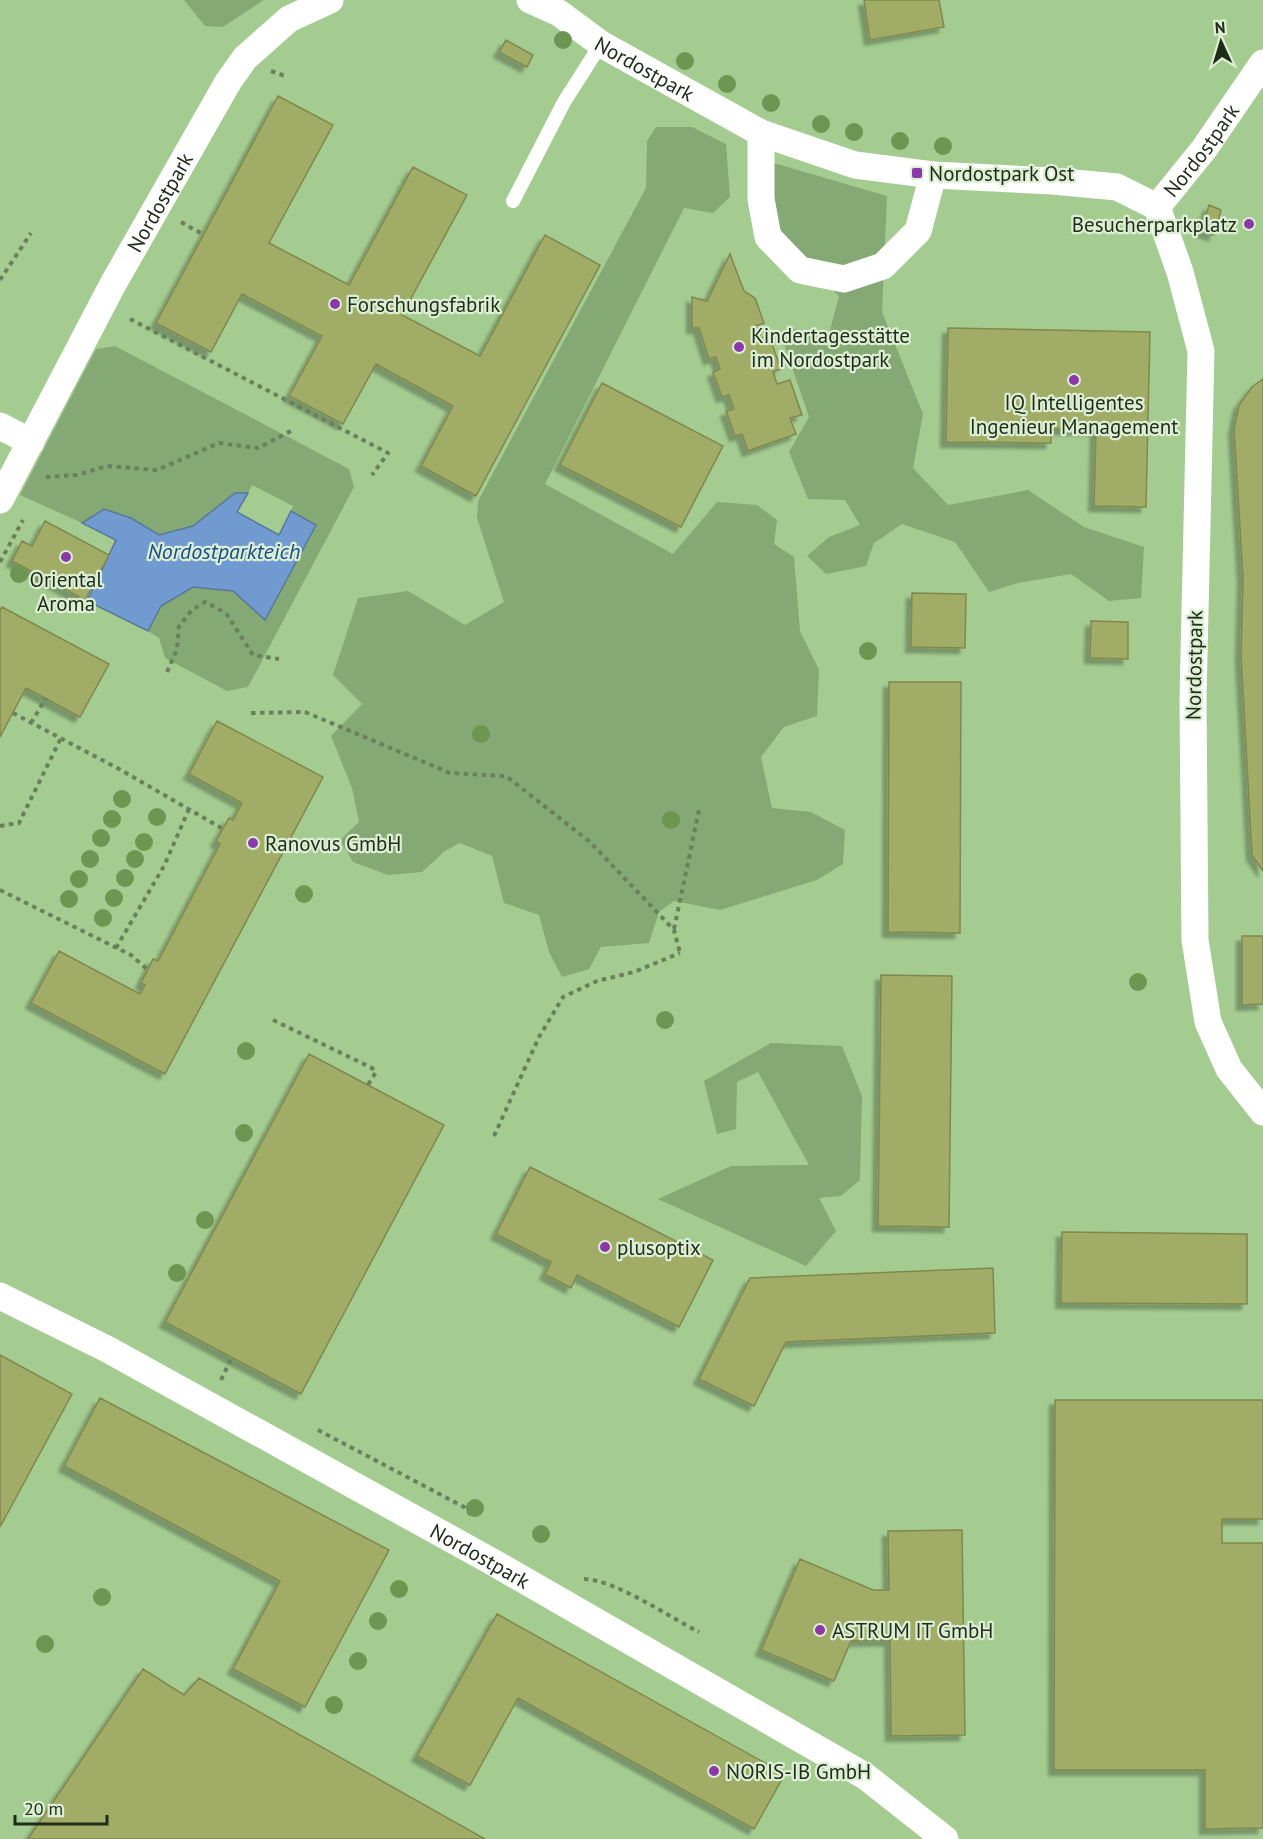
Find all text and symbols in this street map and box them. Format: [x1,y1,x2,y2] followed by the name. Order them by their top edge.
[1191,12,1251,72] north arrow
[1214,17,1226,37] text: N
[590,30,699,107] street label: Nordostpark
[1157,98,1245,202] street label: Nordostpark
[121,148,199,257] street label: Nordostpark
[929,160,1074,187] place label: Nordostpark Ost
[910,166,924,180] marker: Nordostpark Ost
[1072,211,1237,238] place label: Besucherparkplatz
[1242,217,1256,231] marker: Besucherparkplatz
[347,291,500,318] place label: Forschungsfabrik
[328,297,342,311] marker: Forschungsfabrik
[751,322,910,373] place label: Kindertagesstätte im Nordostpark
[732,340,746,354] marker: Kindertagesstätte im Nordostpark
[1067,373,1081,387] marker: IQ Intelligentes Ingenieur Management
[970,389,1178,440] place label: IQ Intelligentes Ingenieur Management
[148,537,300,565] water label: Nordostparkteich
[59,550,73,564] marker: Oriental Aroma
[30,566,102,617] place label: Oriental Aroma
[1180,610,1208,720] street label: Nordostpark
[265,830,401,857] place label: Ranovus GmbH
[246,836,260,850] marker: Ranovus GmbH
[617,1234,701,1261] place label: plusoptix
[598,1240,612,1254] marker: plusoptix
[426,1517,535,1594] street label: Nordostpark
[832,1617,993,1644] place label: ASTRUM IT GmbH
[813,1623,827,1637] marker: ASTRUM IT GmbH
[726,1758,871,1785] place label: NORIS-IB GmbH
[707,1764,721,1778] marker: NORIS-IB GmbH
[15,1788,106,1826] scale bar
[24,1797,63,1820] text: 20 m

